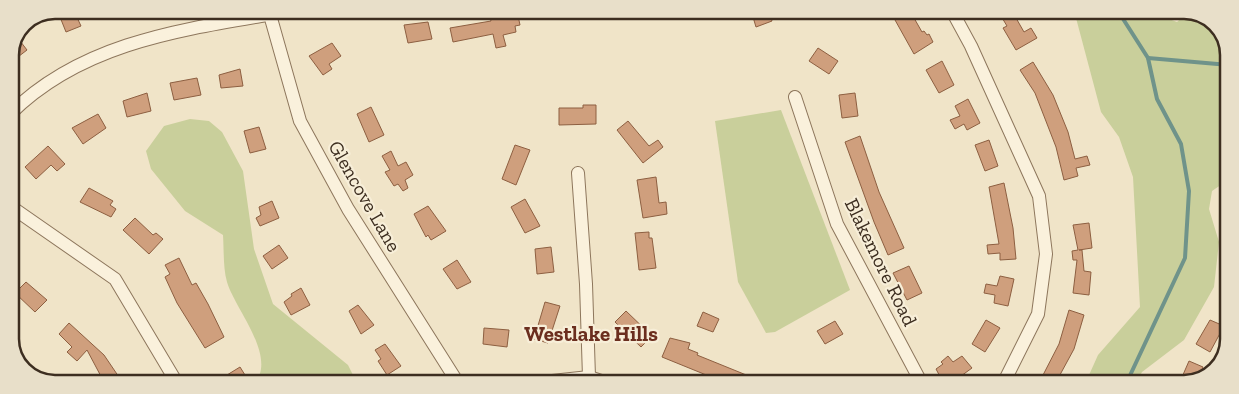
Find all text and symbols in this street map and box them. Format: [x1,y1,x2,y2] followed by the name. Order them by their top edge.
[324,136,406,256] street label: Glencove Lane
[840,194,922,330] street label: Blakemore Road
[524,321,658,346] district label: Westlake Hills

